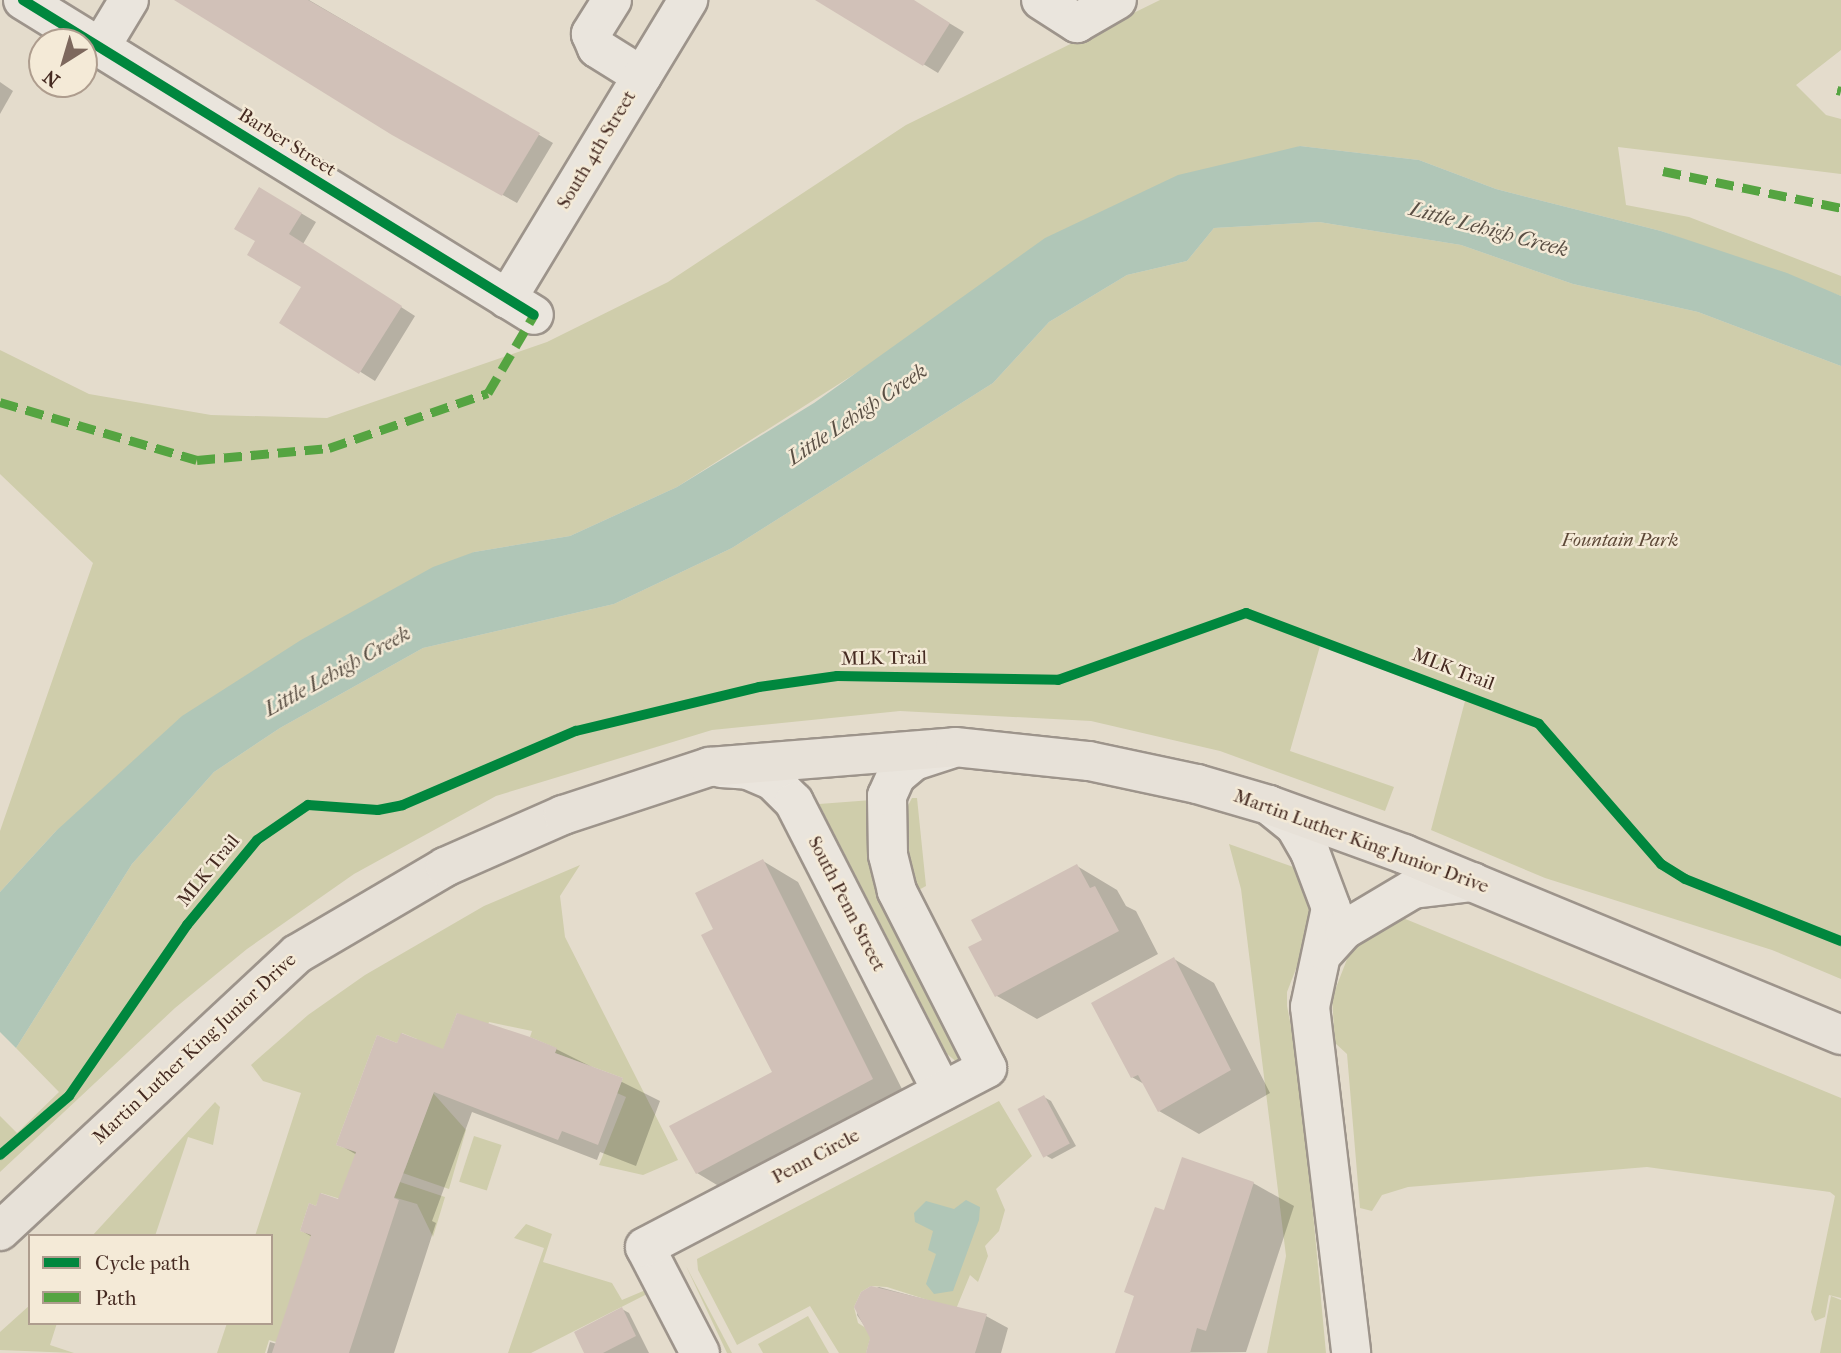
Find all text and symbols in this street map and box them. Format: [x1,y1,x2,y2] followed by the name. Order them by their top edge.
[28,28,98,98] north arrow
[39,65,64,91] text: N
[553,87,641,213] street label: South 4th Street
[234,104,340,182] street label: Barber Street
[1407,196,1571,262] water label: Little Lehigh Creek
[782,358,932,470] water label: Little Lehigh Creek
[1562,530,1678,552] park label: Fountain Park
[259,620,415,722] water label: Little Lehigh Creek
[1409,644,1497,696] street label: MLK Trail
[841,647,927,671] street label: MLK Trail
[1230,785,1492,899] street label: Martin Luther King Junior Drive
[173,830,245,912] street label: MLK Trail
[802,833,890,975] street label: South Penn Street
[89,949,301,1149] street label: Martin Luther King Junior Drive
[768,1124,864,1190] street label: Penn Circle
[28,1234,273,1325] legend
[95,1251,190,1275] text: Cycle path
[95,1286,136,1310] text: Path

